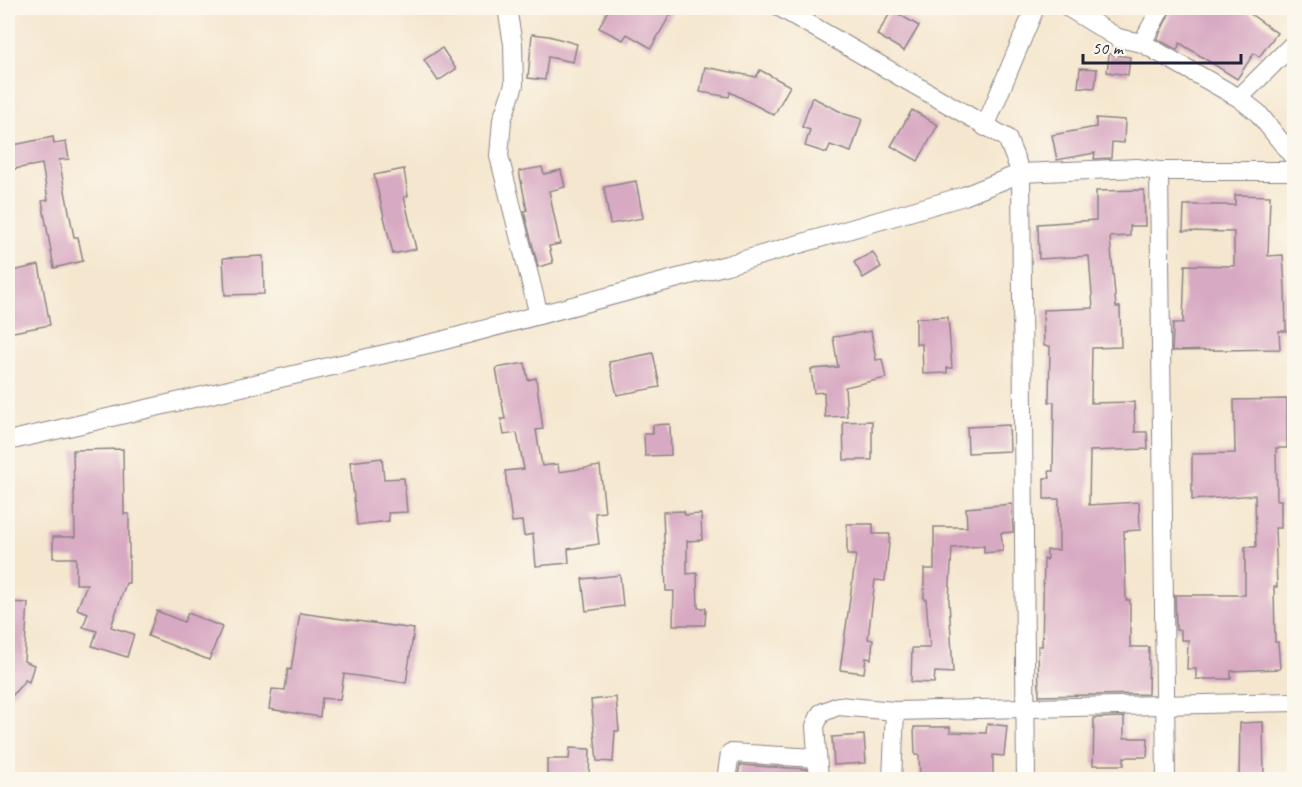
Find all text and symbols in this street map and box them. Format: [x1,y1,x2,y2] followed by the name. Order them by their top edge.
[1083,27,1240,65] scale bar
[1092,37,1125,59] text: 50 m

